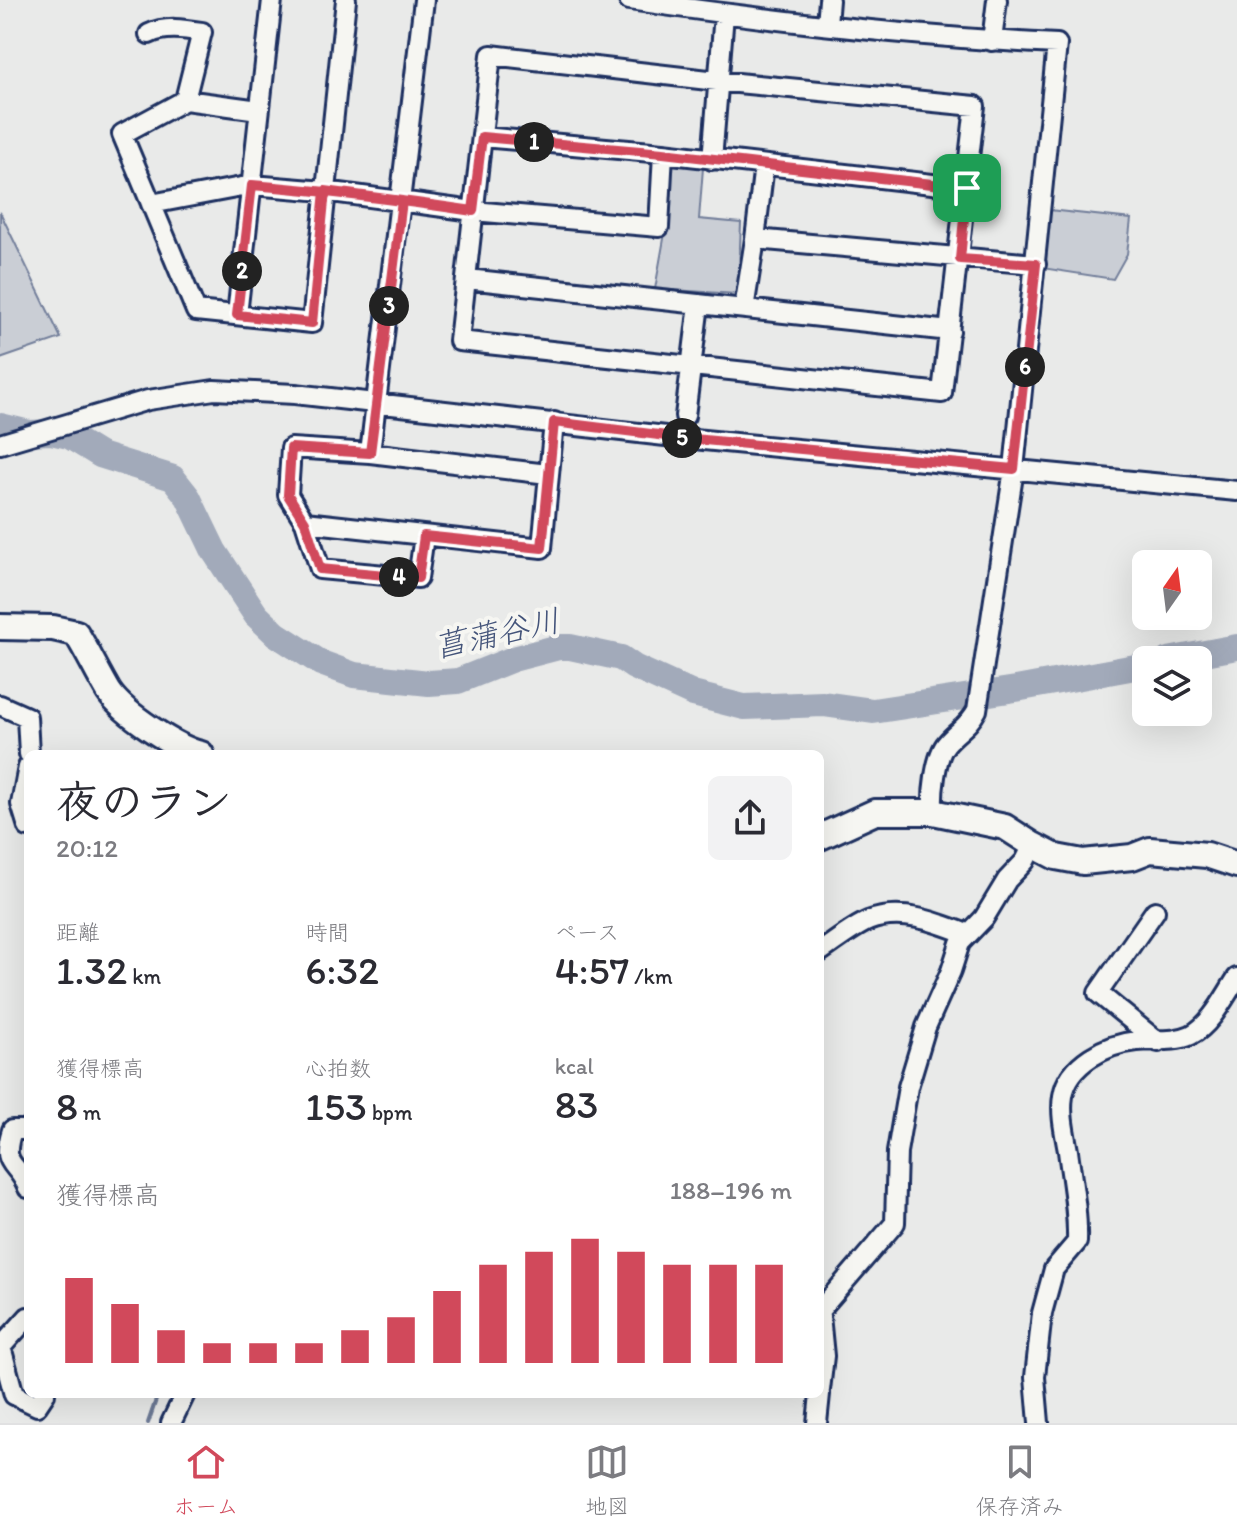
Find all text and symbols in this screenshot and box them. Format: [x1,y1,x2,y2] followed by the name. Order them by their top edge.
[514,122,554,162] pin: 1
[529,128,539,155] text: 1
[933,154,1001,222] pin
[945,166,989,210] icon: arrive
[222,251,262,291] pin: 2
[236,257,248,284] text: 2
[369,286,409,326] pin: 3
[383,292,395,319] text: 3
[1005,347,1045,387] pin: 6
[1019,353,1031,380] text: 6
[662,418,702,458] pin: 5
[676,424,688,451] text: 5
[1132,550,1212,630] north arrow
[1132,550,1212,726] map controls
[379,557,419,597] pin: 4
[392,563,406,590] text: 4
[430,601,564,665] water label: 菖蒲谷川
[1132,646,1212,726] button: layers
[56,775,232,828] text: 夜のラン
[708,776,792,860] button: share
[56,832,118,864] text: 20:12
[56,919,100,946] text: 距離
[305,919,349,946] text: 時間
[555,919,619,946] text: ペース
[56,946,127,994] text: 1.32
[305,946,379,994] text: 6:32
[555,946,629,994] text: 4:57
[127,963,161,990] text: km
[629,963,673,990] text: /km
[555,1053,594,1080] text: kcal
[56,1055,144,1082] text: 獲得標高
[305,1055,371,1082] text: 心拍数
[555,1080,598,1128] text: 83
[56,1082,78,1130] text: 8
[305,1082,367,1130] text: 153
[78,1099,101,1126] text: m
[367,1099,412,1126] text: bpm
[670,1174,792,1206] text: 188–196 m
[56,1179,160,1211] text: 獲得標高
[173,1440,238,1520] tab: ホーム
[585,1440,629,1520] tab: 地図
[976,1440,1064,1520] tab: 保存済み

